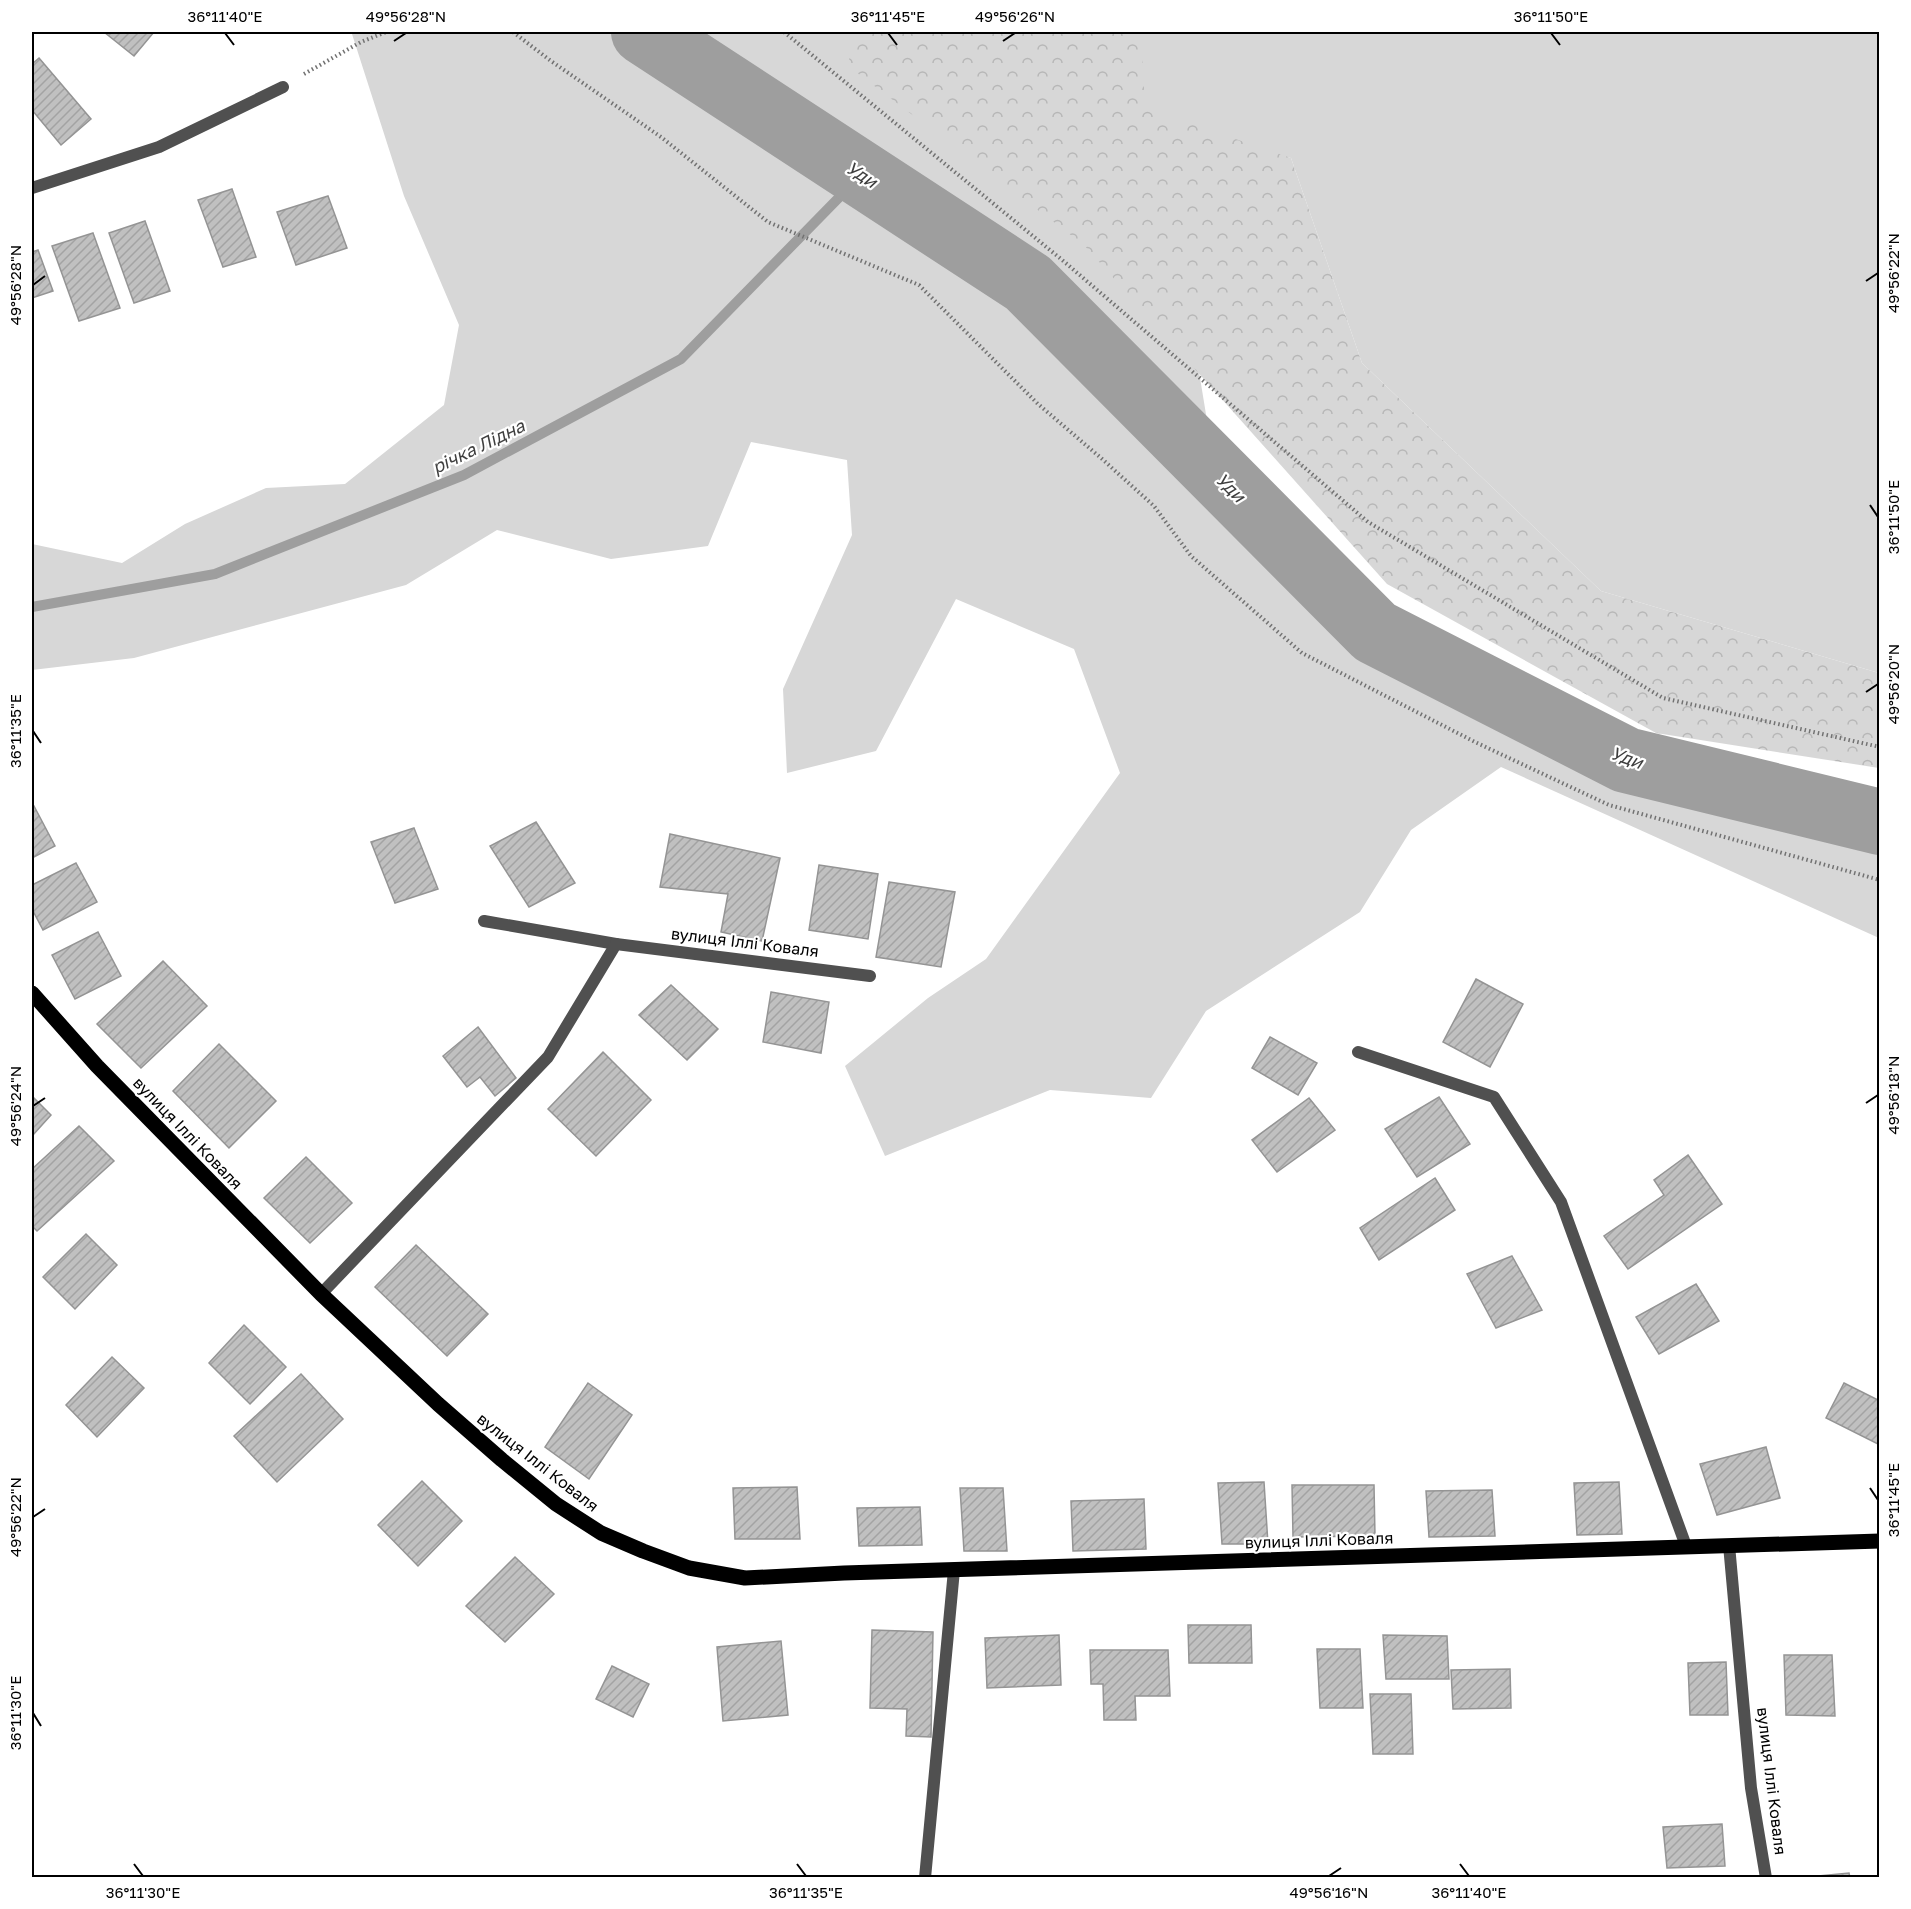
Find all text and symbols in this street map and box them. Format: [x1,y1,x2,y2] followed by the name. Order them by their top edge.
[187,7,263,25] text: 36°11'40"E
[366,7,446,25] text: 49°56'28"N
[851,7,925,25] text: 36°11'45"E
[975,7,1055,25] text: 49°56'26"N
[1514,7,1588,25] text: 36°11'50"E
[842,156,882,193] water label: Уди
[1884,233,1902,313] text: 49°56'22"N
[6,245,24,325] text: 49°56'28"N
[428,414,529,478] water label: річка Лідна
[1212,468,1251,507] water label: Уди
[1884,480,1902,554] text: 36°11'50"E
[1884,644,1902,724] text: 49°56'20"N
[6,694,24,768] text: 36°11'35"E
[1608,741,1647,773] water label: Уди
[670,923,820,961] street label: вулиця Іллі Коваля
[1884,1056,1902,1134] text: 49°56'18"N
[6,1066,24,1146] text: 49°56'24"N
[129,1073,247,1193] street label: вулиця Іллі Коваля
[473,1408,603,1516] street label: вулиця Іллі Коваля
[1884,1463,1902,1537] text: 36°11'45"E
[6,1477,24,1557] text: 49°56'22"N
[1244,1527,1394,1553] street label: вулиця Іллі Коваля
[6,1676,24,1750] text: 36°11'30"E
[1753,1706,1791,1856] street label: вулиця Іллі Коваля
[106,1883,180,1901] text: 36°11'30"E
[769,1883,843,1901] text: 36°11'35"E
[1290,1883,1368,1901] text: 49°56'16"N
[1431,1883,1507,1901] text: 36°11'40"E

